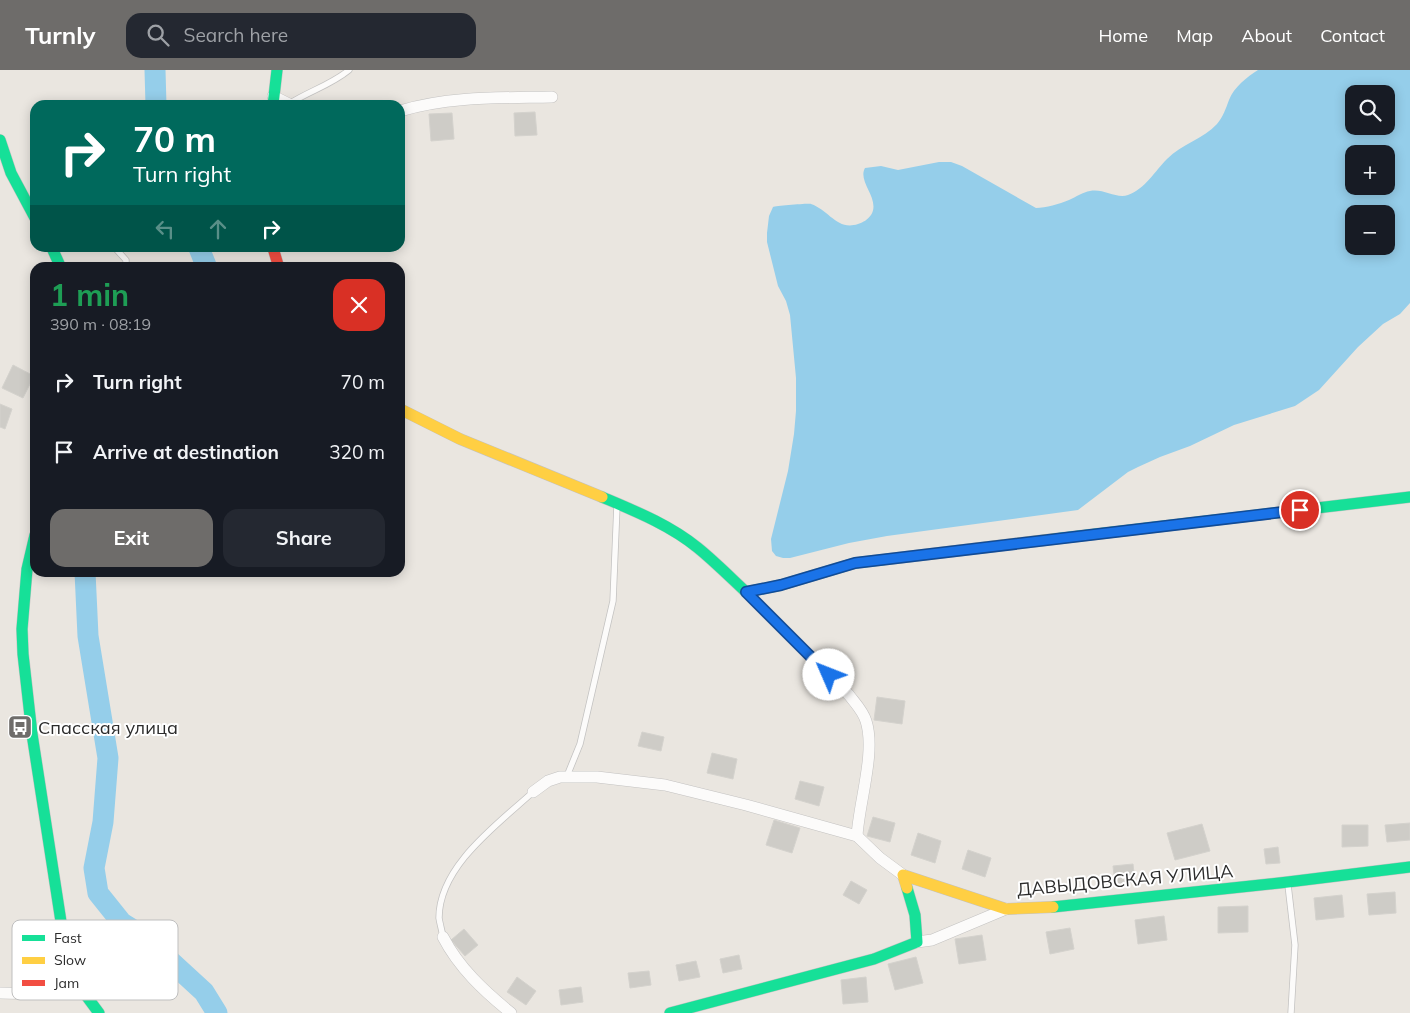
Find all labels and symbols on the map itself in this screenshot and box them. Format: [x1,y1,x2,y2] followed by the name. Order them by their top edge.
[1279,489,1321,531] pin
[802,648,854,700] position arrow
[7,714,33,740] bus stop icon: Спасская улица
[38,716,178,739] place label: Спасская улица
[1016,859,1234,901] street label: ДАВЫДОВСКАЯ УЛИЦА
[12,920,178,1000] legend
[54,929,82,947] text: Fast
[54,951,86,969] text: Slow
[54,974,79,992] text: Jam

